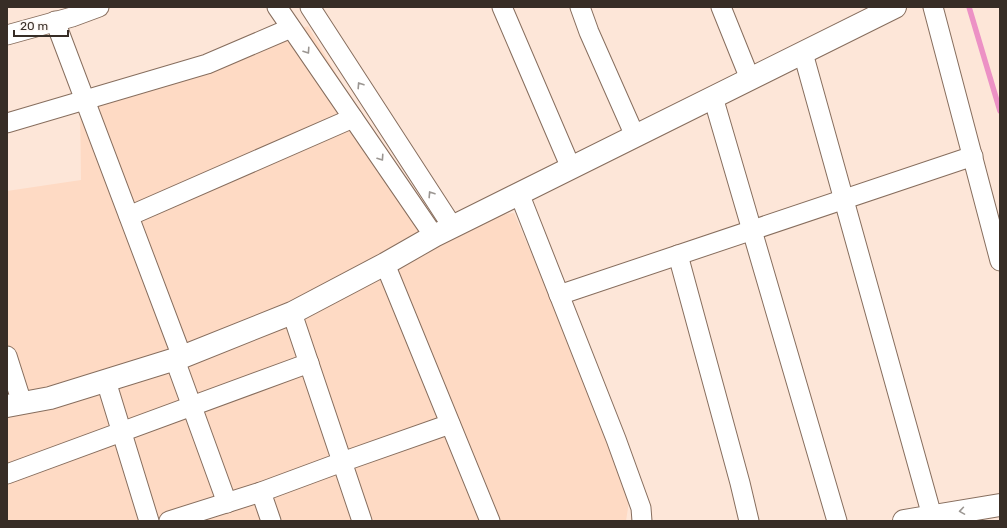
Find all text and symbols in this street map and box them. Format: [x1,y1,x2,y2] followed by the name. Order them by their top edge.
[14,12,68,38] scale bar
[20,19,48,33] text: 20 m
[302,47,310,54] one-way arrow
[357,82,365,89] one-way arrow
[376,154,383,161] one-way arrow
[428,191,436,198] one-way arrow
[958,507,965,515] one-way arrow

